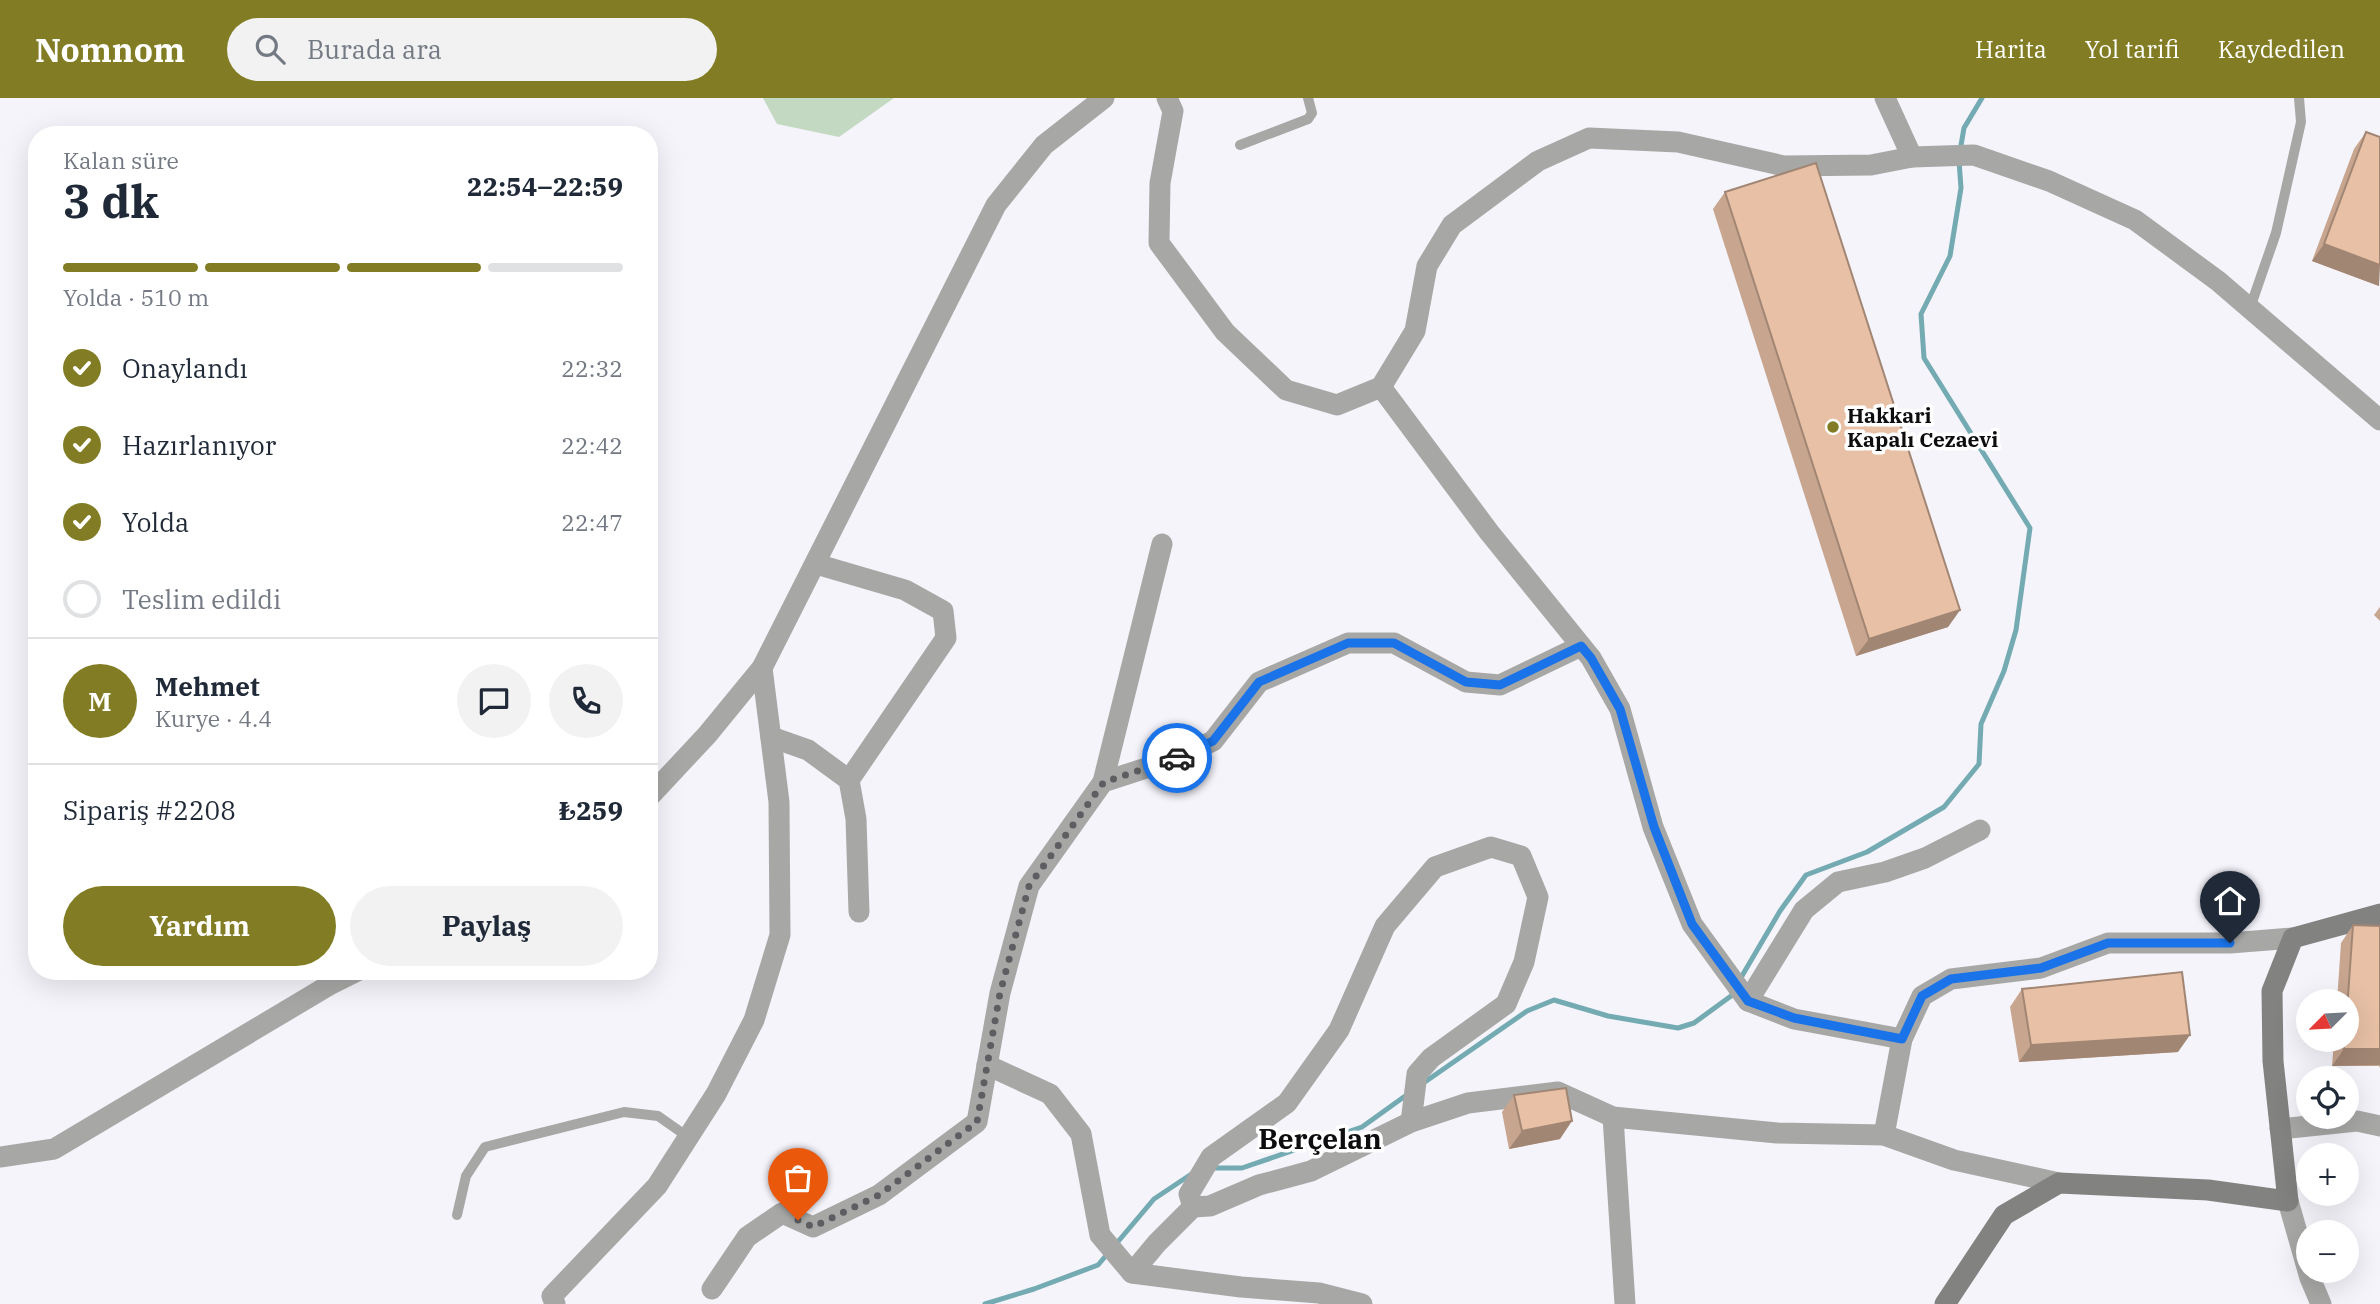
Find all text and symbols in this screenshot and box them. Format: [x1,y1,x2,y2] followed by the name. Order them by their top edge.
[227,18,717,81] search box
[35,28,185,71] text: Nomnom
[251,30,289,68] icon: search
[307,32,442,66] text: Burada ara
[1975,33,2047,65] text: Harita
[2085,33,2180,65] text: Yol tarifi
[2218,33,2345,65] text: Kaydedilen
[63,145,179,175] text: Kalan süre
[467,169,623,203] text: 22:54–22:59
[63,171,159,231] text: 3 dk
[63,282,209,312] text: Yolda · 510 m
[63,349,101,387] icon: check
[122,351,248,385] text: Onaylandı
[561,353,623,383] text: 22:32
[1847,401,1998,453] place label: Hakkari Kapalı Cezaevi
[1825,419,1841,435] marker: Hakkari Kapalı Cezaevi
[63,426,101,464] icon: check
[122,428,276,462] text: Hazırlanıyor
[561,430,623,460] text: 22:42
[63,503,101,541] icon: check
[122,505,189,539] text: Yolda
[561,507,623,537] text: 22:47
[122,582,281,616] text: Teslim edildi
[457,664,531,738] button: chat
[549,664,623,738] button: phone
[155,669,260,703] text: Mehmet
[88,684,112,718] text: M
[155,703,272,733] text: Kurye · 4.4
[1142,723,1212,793] courier
[1158,739,1196,777] icon: car
[63,793,236,827] text: Sipariş #2208
[559,793,623,827] text: ₺259
[2200,871,2260,943] pin
[2211,882,2249,920] icon: home
[63,886,336,966] button: Yardım
[350,886,623,966] button: Paylaş
[2296,989,2359,1052] north arrow
[2296,989,2359,1283] map controls
[2296,1066,2359,1129] button: locate
[1258,1120,1382,1157] district label: Berçelan
[2296,1143,2359,1206] button: +
[768,1148,828,1220] pin
[779,1159,817,1197] icon: bag
[2296,1220,2359,1283] button: −

